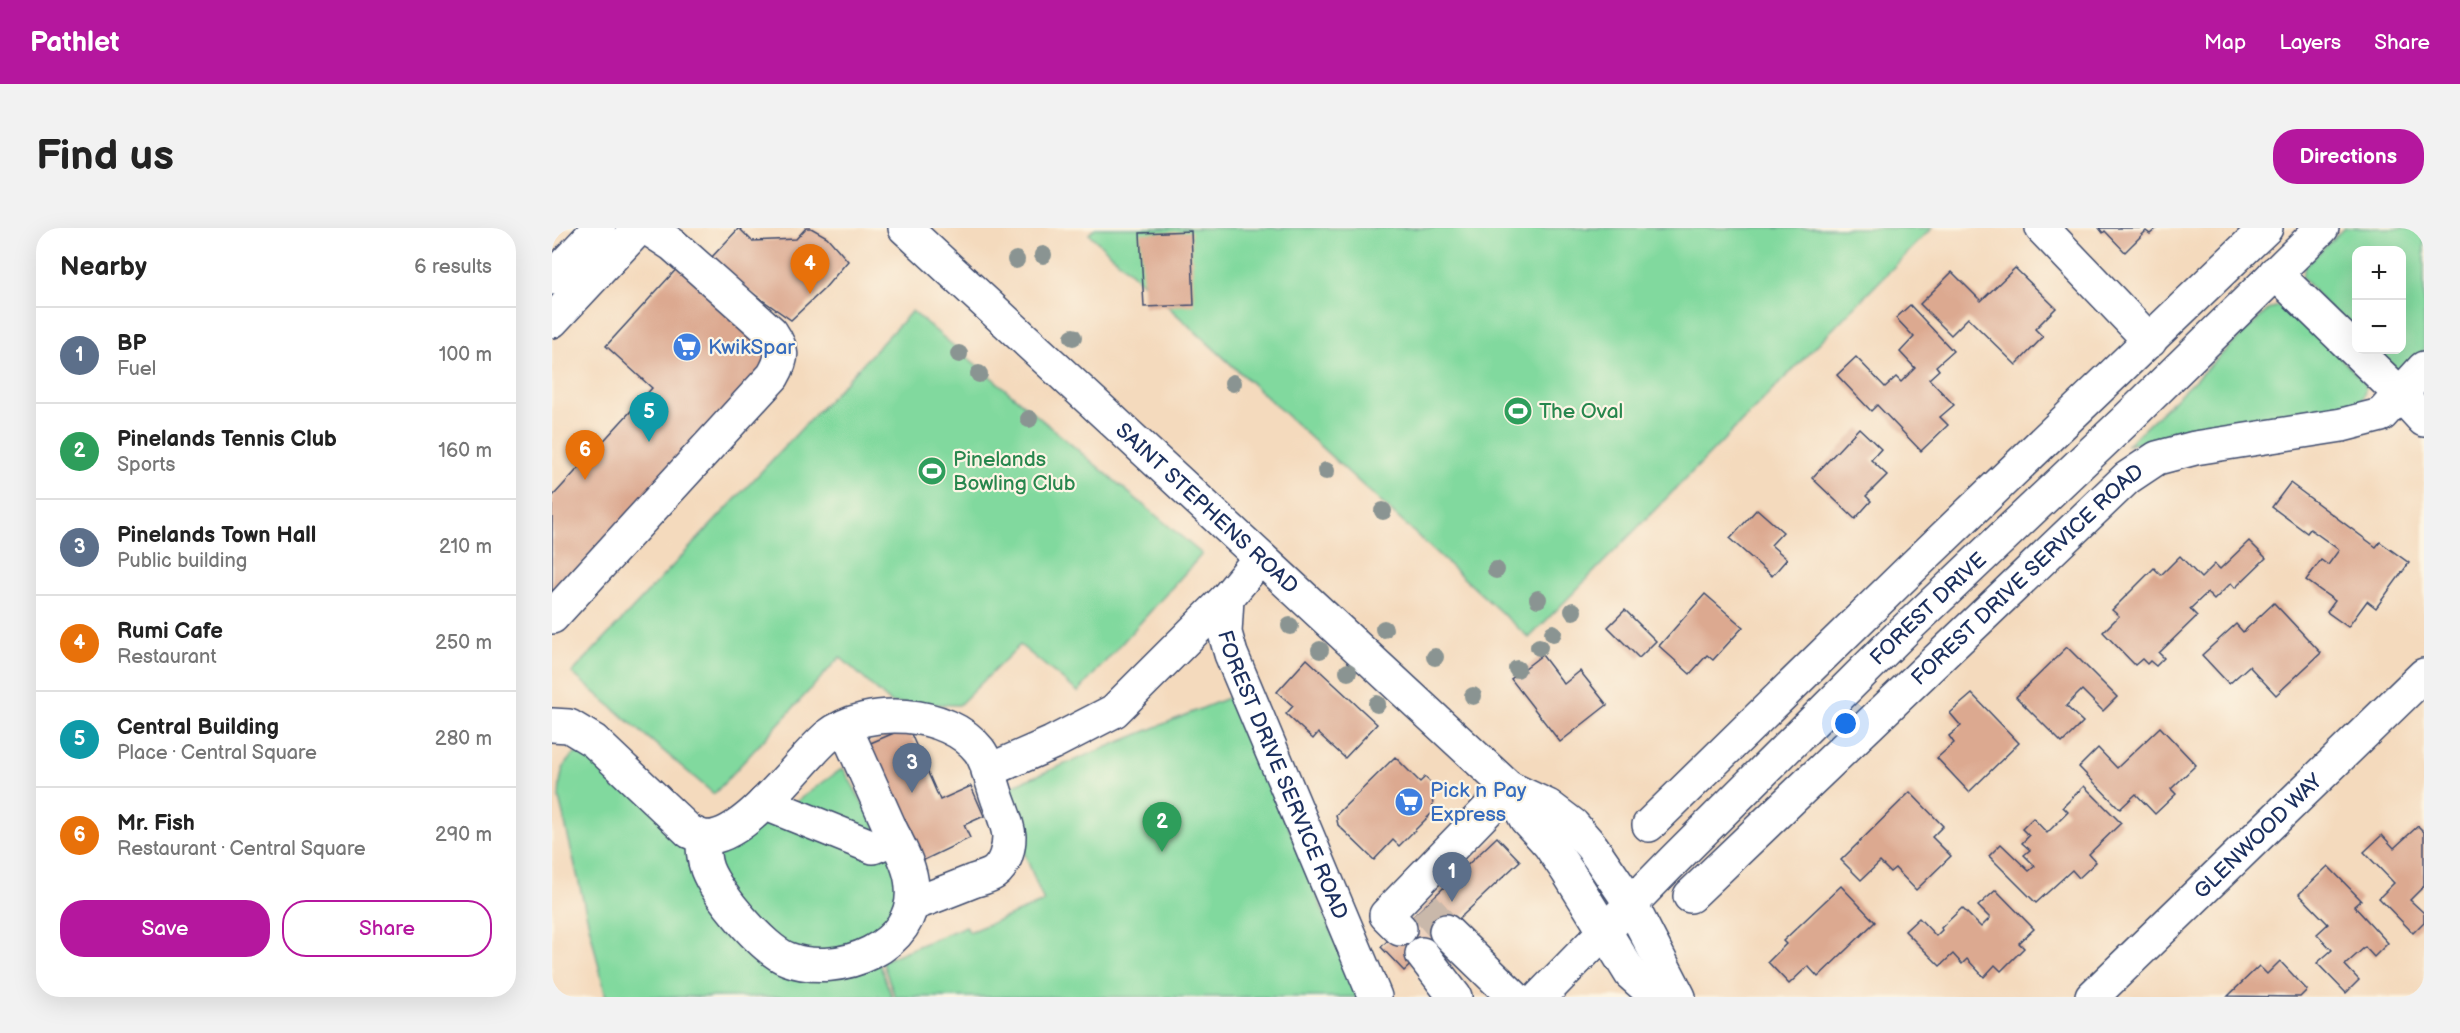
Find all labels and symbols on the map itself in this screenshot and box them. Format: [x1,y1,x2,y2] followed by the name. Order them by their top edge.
[790,244,830,294] pin: 4
[671,331,703,363] supermarket icon: KwikSpar
[708,335,795,360] place label: KwikSpar
[630,392,668,442] pin: 5
[1502,395,1534,427] sports icon: The Oval
[1539,399,1623,424] place label: The Oval
[1111,417,1303,599] street label: SAINT STEPHENS ROAD
[566,430,604,480] pin: 6
[953,447,1076,496] place label: Pinelands Bowling Club
[916,455,948,487] sports icon: Pinelands Bowling Club
[1906,460,2150,690] street label: FOREST DRIVE SERVICE ROAD
[1865,547,1991,671] street label: FOREST DRIVE
[1212,627,1353,923] street label: FOREST DRIVE SERVICE ROAD
[1831,709,1860,738] your location
[892,744,932,793] pin: 3
[2189,768,2328,904] street label: GLENWOOD WAY
[1430,778,1527,827] place label: Pick n Pay Express
[1393,786,1425,818] supermarket icon: Pick n Pay Express
[1142,802,1182,852] pin: 2
[1432,852,1472,902] pin: 1

